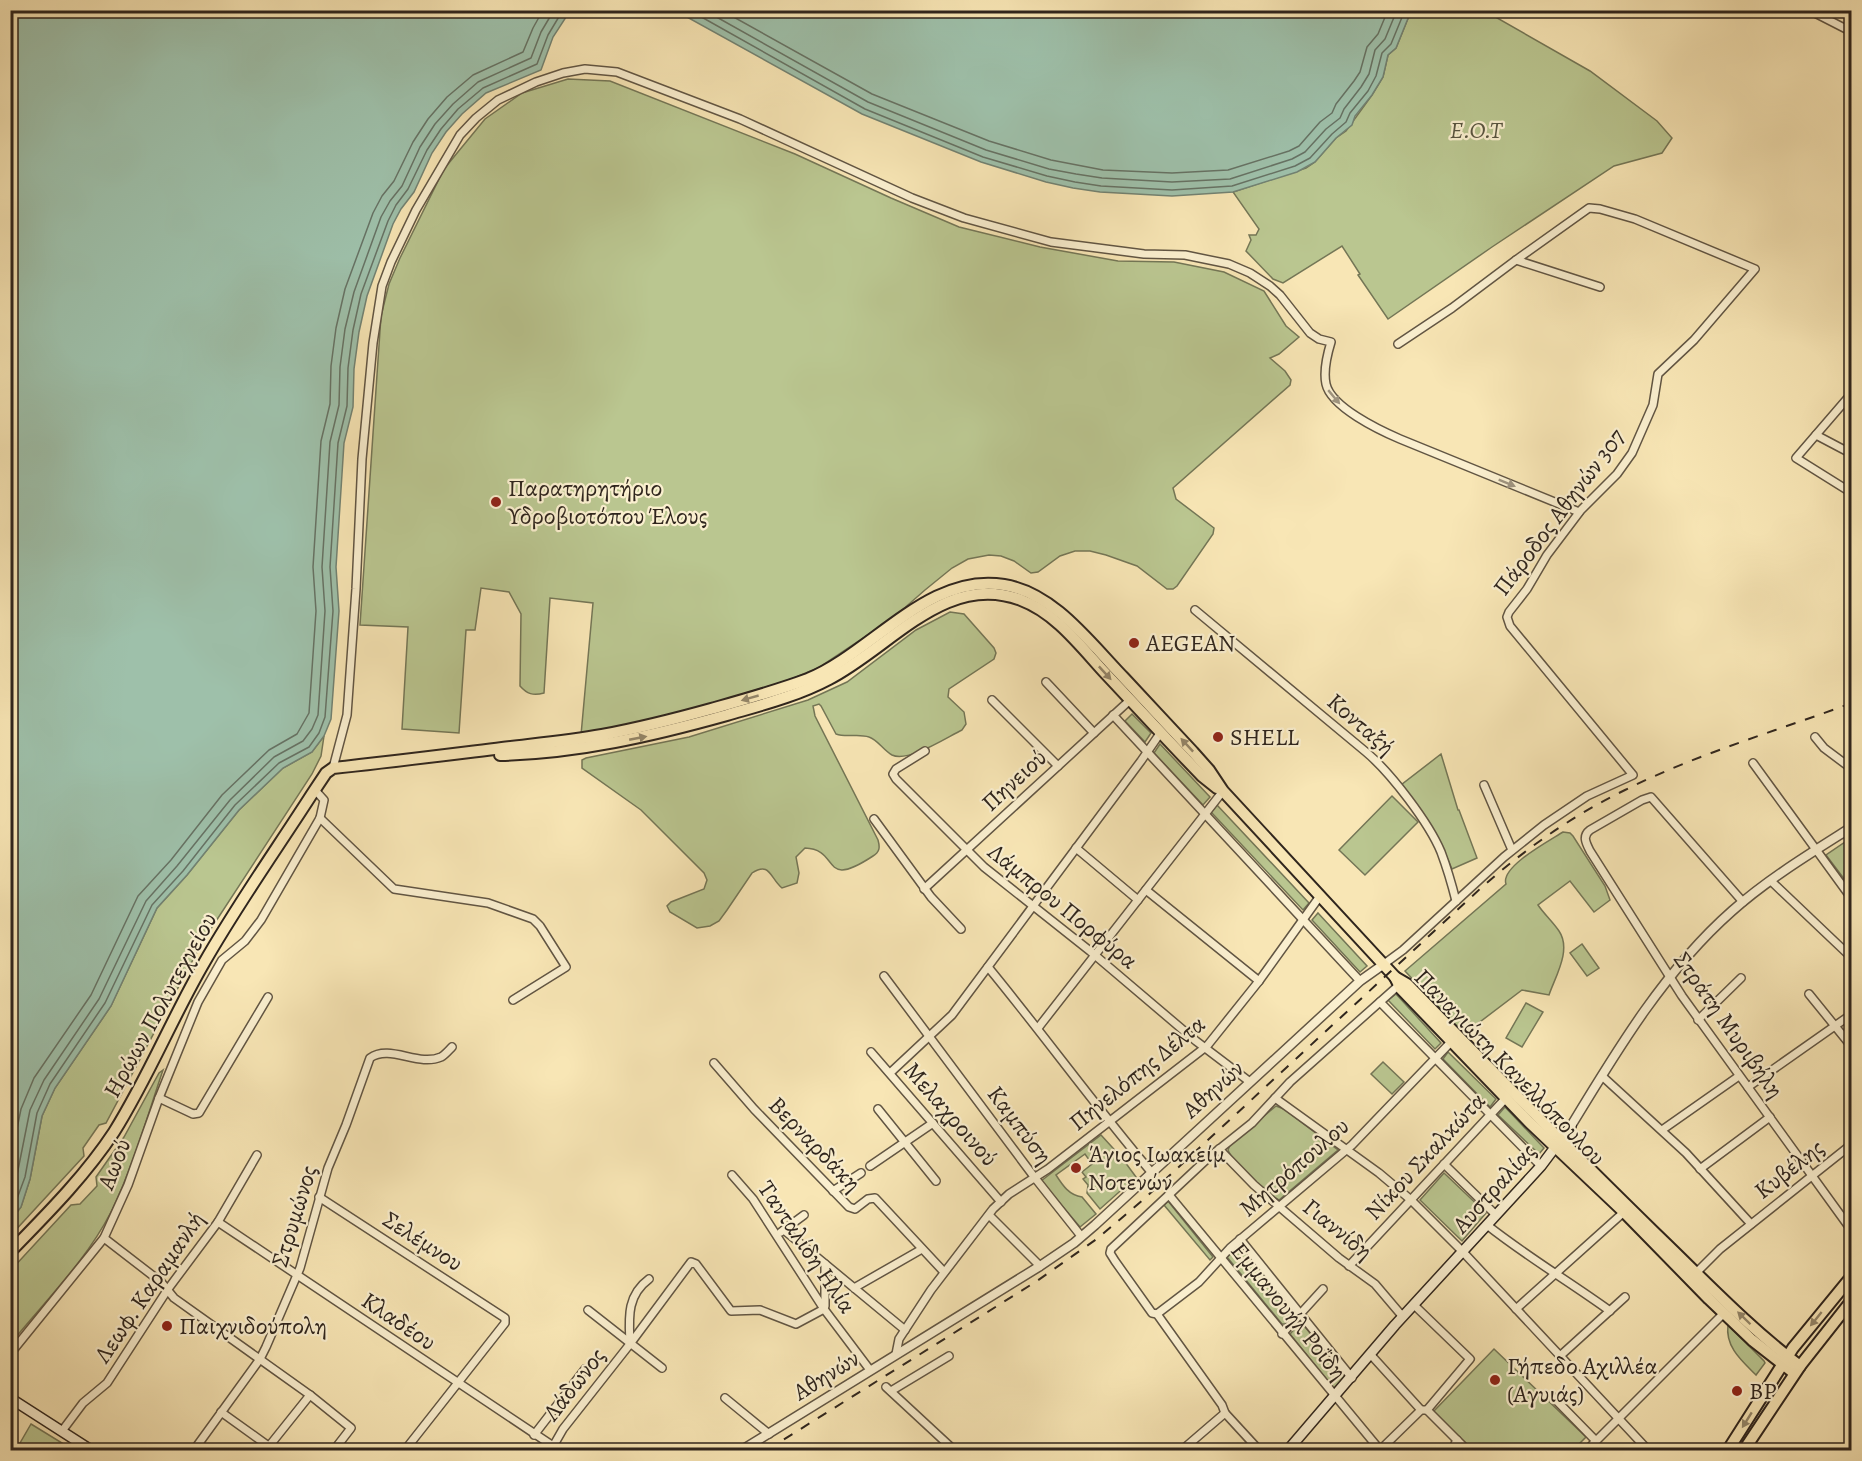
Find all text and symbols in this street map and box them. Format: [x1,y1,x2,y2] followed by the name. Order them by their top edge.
[1450,114,1504,146] park label: E.O.T
[1327,389,1341,404] one-way arrow
[1486,421,1633,602] street label: Πάροδος Αθηνών 307
[507,472,707,532] place label: Παρατηρητήριο Υδροβιοτόπου Έλους
[1498,479,1516,488] one-way arrow
[489,495,503,509] marker: Παρατηρητήριο Υδροβιοτόπου Έλους
[1145,627,1235,659] place label: AEGEAN
[1127,636,1141,650] marker: AEGEAN
[1098,666,1112,680] one-way arrow
[1320,686,1402,762] street label: Κονταξή
[740,694,758,703] one-way arrow
[1230,721,1300,753] place label: SHELL
[1211,730,1225,744] marker: SHELL
[629,733,648,742] one-way arrow
[1181,738,1194,753] one-way arrow
[974,742,1054,818] street label: Πηνειού
[981,835,1145,976] street label: Λάμπρου Πορφύρα
[96,907,224,1103] street label: Ηρώων Πολυτεχνείου
[1666,945,1792,1105] street label: Στράτη Μυριβήλη
[1407,962,1613,1172] street label: Παναγιώτη Κανελλόπουλου
[1062,1008,1212,1138] street label: Πηνελόπης Δέλτα
[1175,1053,1251,1126] street label: Αθηνών
[897,1055,1005,1173] street label: Μελαχροινού
[980,1079,1060,1171] street label: Καμπύση
[1357,1085,1493,1227] street label: Νίκου Σκαλκώτα
[761,1089,869,1199] street label: Βερναρδάκη
[1232,1110,1356,1224] street label: Μητρόπουλου
[1748,1132,1830,1206] street label: Κυβέλης
[89,1134,138,1195] street label: Αωού
[1444,1136,1543,1241] street label: Αυστραλίας
[1088,1138,1226,1198] place label: Άγιος Ιωακείμ Νοτενών
[263,1161,325,1271] street label: Στρυμώνος
[1069,1161,1083,1175] marker: Άγιος Ιωακείμ Νοτενών
[751,1174,863,1320] street label: Τανταλίδη Ηλία
[1296,1191,1380,1267] street label: Γιαννίδη
[377,1203,469,1279] street label: Σελέμνου
[86,1205,212,1370] street label: Λεωφ. Καραμανλή
[1224,1235,1354,1387] street label: Εμμανουήλ Ροΐδη
[355,1284,443,1358] street label: Κλαδέου
[179,1310,327,1342] place label: Παιχνιδούπολη
[1736,1311,1751,1325] one-way arrow
[1809,1311,1822,1327] one-way arrow
[160,1319,174,1333] marker: Παιχνιδούπολη
[535,1341,613,1428] street label: Λάδωνος
[786,1342,865,1408] street label: Αθηνών
[1507,1350,1658,1410] place label: Γήπεδο Αχιλλέα (Αγυιάς)
[1488,1373,1502,1387] marker: Γήπεδο Αχιλλέα (Αγυιάς)
[1749,1375,1777,1407] place label: BP
[1730,1384,1744,1398] marker: BP
[1741,1412,1752,1428] one-way arrow

